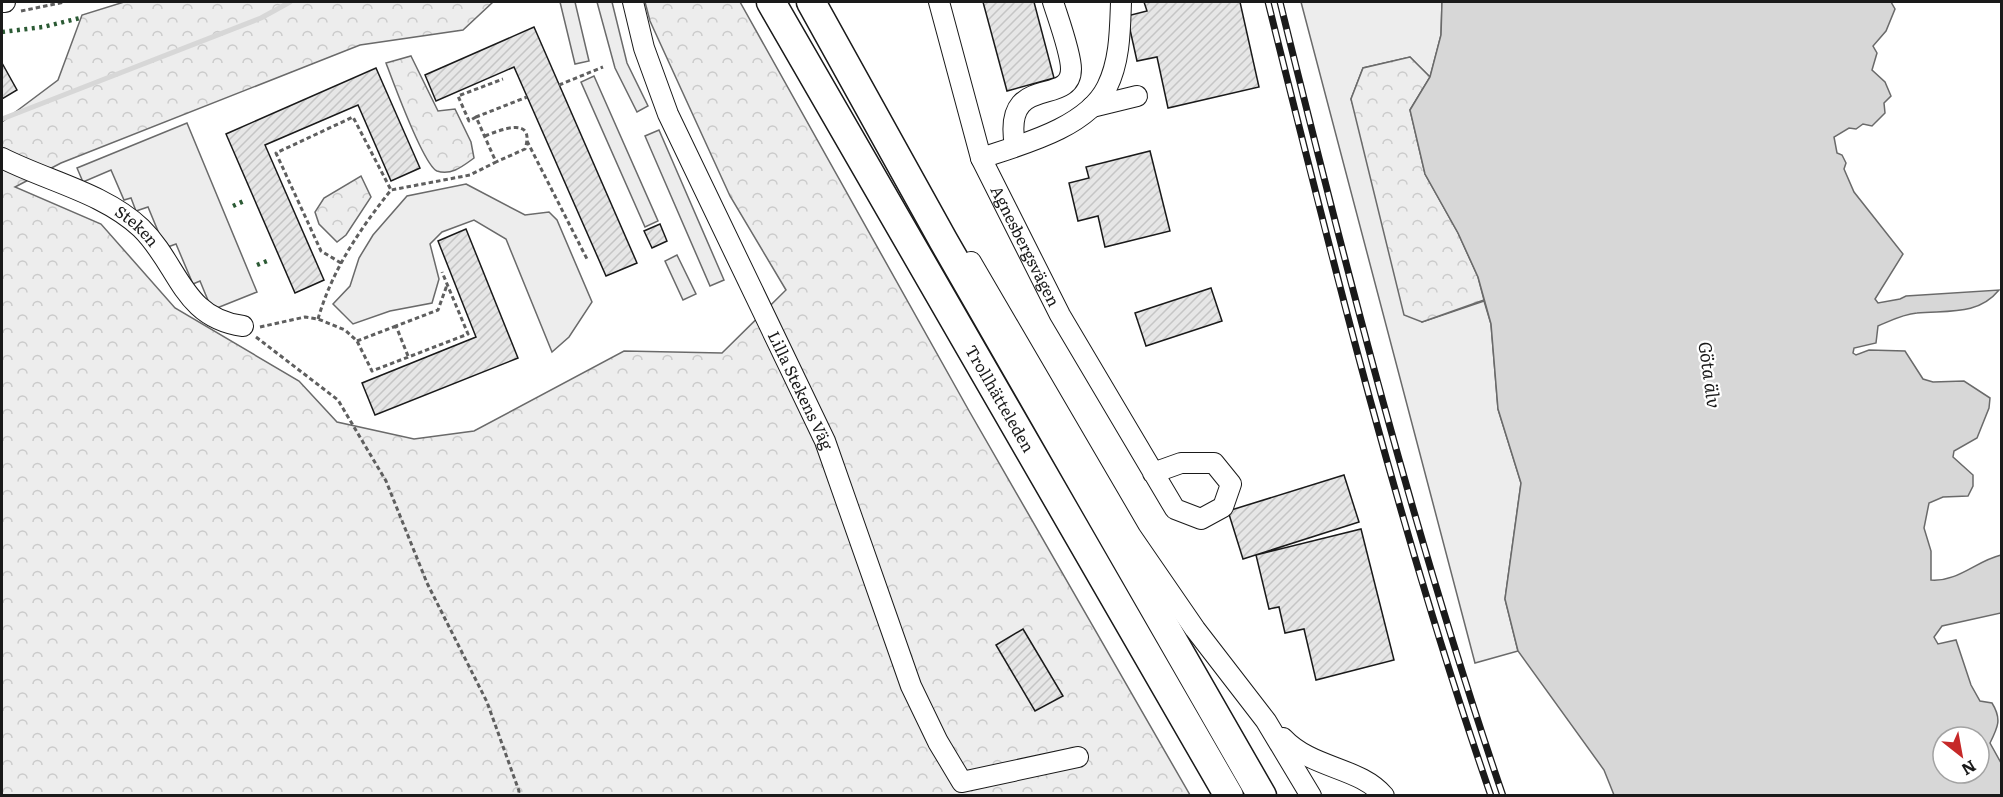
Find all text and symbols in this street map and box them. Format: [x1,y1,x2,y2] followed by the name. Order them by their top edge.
[986,181,1067,310] street label: Agnesbergsvägen
[111,199,166,252] street label: Steken
[763,326,840,453] street label: Lilla Stekens Väg
[1692,339,1729,410] water label: Göta älv
[960,340,1041,457] street label: Trollhätteleden
[1931,725,1991,785] north arrow
[1957,755,1981,782] text: N

